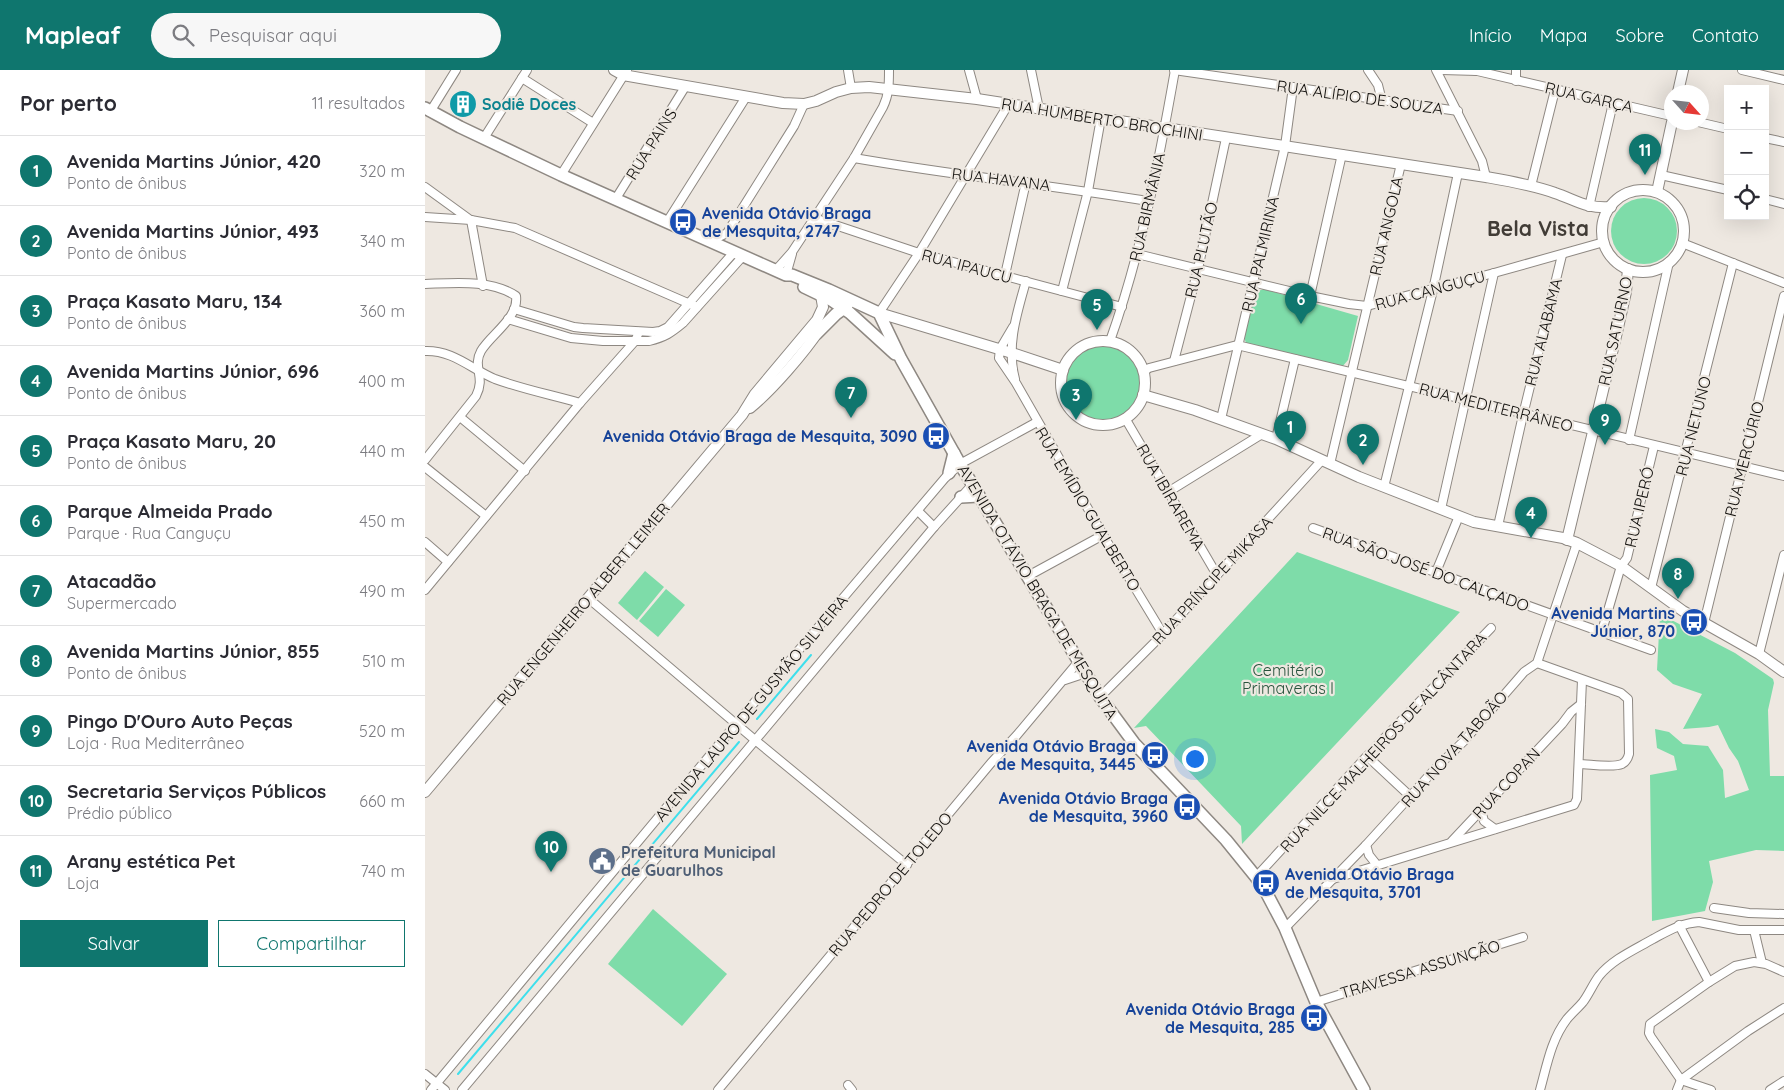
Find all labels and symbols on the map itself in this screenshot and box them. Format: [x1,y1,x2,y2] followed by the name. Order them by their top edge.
[1275,75,1445,119] street label: RUA ALÍPIO DE SOUZA
[1543,77,1635,117] street label: RUA GARÇA
[1664,85,1709,130] north arrow
[448,89,478,119] building icon: Sodiê Doces
[1000,93,1204,145] street label: RUA HUMBERTO BROCHINI
[482,94,577,114] place label: Sodiê Doces
[621,105,681,183] street label: RUA PAINS
[1629,134,1661,175] pin: 11
[1125,151,1169,263] street label: RUA BIRMÂNIA
[950,163,1052,195] street label: RUA HAVANA
[1365,175,1407,277] street label: RUA ANGOLA
[1237,194,1283,314] street label: RUA PALMIRINA
[1180,200,1222,300] street label: RUA PLUTÃO
[702,203,871,241] place label: Avenida Otávio Braga de Mesquita, 2747
[668,207,698,237] bus stop icon: Avenida Otávio Braga de Mesquita, 2747
[1487,215,1589,241] district label: Bela Vista
[920,244,1014,288] street label: RUA IPAUCU
[1373,266,1487,314] street label: RUA CANGUÇU
[1594,275,1636,387] street label: RUA SATURNO
[1520,276,1566,388] street label: RUA ALABAMA
[1285,283,1317,324] pin: 6
[1081,289,1113,330] pin: 5
[1671,374,1715,478] street label: RUA NETUNO
[835,377,867,418] pin: 7
[1417,378,1575,436] street label: RUA MEDITERRÂNEO
[1060,379,1092,420] pin: 3
[1720,399,1768,519] street label: RUA MERCÚRIO
[1589,404,1621,445] pin: 9
[1274,411,1306,452] pin: 1
[921,421,951,451] bus stop icon: Avenida Otávio Braga de Mesquita, 3090
[1031,423,1145,595] street label: RUA EMÍDIO GUALBERTO
[1347,424,1379,465] pin: 2
[603,426,917,446] place label: Avenida Otávio Braga de Mesquita, 3090
[1132,440,1210,554] street label: RUA IBIRAREMA
[954,461,1122,723] street label: AVENIDA OTÁVIO BRAGA DE MESQUITA
[1620,465,1658,549] street label: RUA IPERÓ
[1515,497,1547,538] pin: 4
[492,499,674,709] street label: RUA ENGENHEIRO ALBERT LEIMER
[1148,512,1276,648] street label: RUA PRÍNCIPE MIKASA
[1320,522,1532,616] street label: RUA SÃO JOSÉ DO CALÇADO
[1662,558,1694,599] pin: 8
[650,591,852,825] street label: AVENIDA LAURO DE GUSMÃO SILVEIRA
[1551,603,1675,641] place label: Avenida Martins Júnior, 870
[1679,607,1709,637] bus stop icon: Avenida Martins Júnior, 870
[1276,628,1490,856] street label: RUA NILCE MALHEIROS DE ALCÂNTARA
[1242,660,1334,698] park label: Cemitério Primaveras I
[1396,687,1512,811] street label: RUA NOVA TABOÃO
[967,736,1136,774] place label: Avenida Otávio Braga de Mesquita, 3445
[1140,740,1170,770] bus stop icon: Avenida Otávio Braga de Mesquita, 3445
[1468,743,1544,823] street label: RUA COPAN
[1182,746,1208,772] your location
[999,788,1168,826] place label: Avenida Otávio Braga de Mesquita, 3960
[1172,792,1202,822] bus stop icon: Avenida Otávio Braga de Mesquita, 3960
[824,808,956,960] street label: RUA PEDRO DE TOLEDO
[535,831,567,872] pin: 10
[621,842,776,880] place label: Prefeitura Municipal de Guarulhos
[587,846,617,876] public building icon: Prefeitura Municipal de Guarulhos
[1285,864,1454,902] place label: Avenida Otávio Braga de Mesquita, 3701
[1251,868,1281,898] bus stop icon: Avenida Otávio Braga de Mesquita, 3701
[1338,935,1502,1003] street label: TRAVESSA ASSUNÇÃO
[1126,999,1295,1037] place label: Avenida Otávio Braga de Mesquita, 285
[1299,1003,1329,1033] bus stop icon: Avenida Otávio Braga de Mesquita, 285

